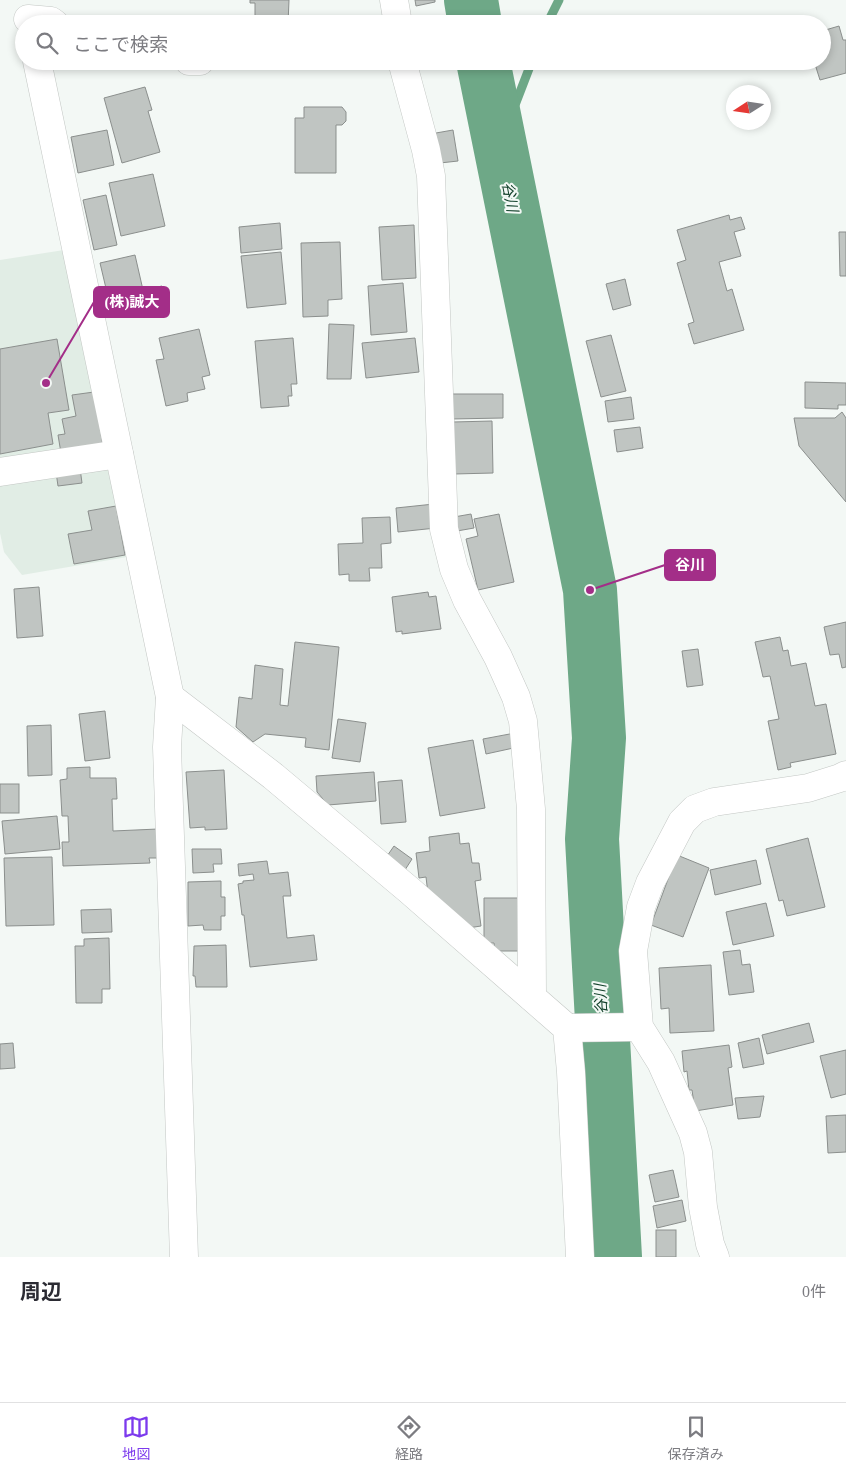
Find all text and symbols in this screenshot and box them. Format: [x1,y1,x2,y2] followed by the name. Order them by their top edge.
[15,15,831,70] search box
[33,29,61,57] icon: search
[73,34,168,55] text: ここで検索
[726,85,771,130] north arrow
[499,181,521,215] water label: 谷川
[94,287,169,317] callout: (株)誠大
[105,294,160,311] text: (株)誠大
[665,550,715,580] callout: 谷川
[675,557,705,573] text: 谷川
[592,982,610,1014] water label: 谷川
[20,1280,62,1304] text: 周辺
[802,1283,826,1300] text: 0件
[122,1413,150,1463] tab: 地図
[395,1413,423,1463] tab: 経路
[668,1413,724,1463] tab: 保存済み

